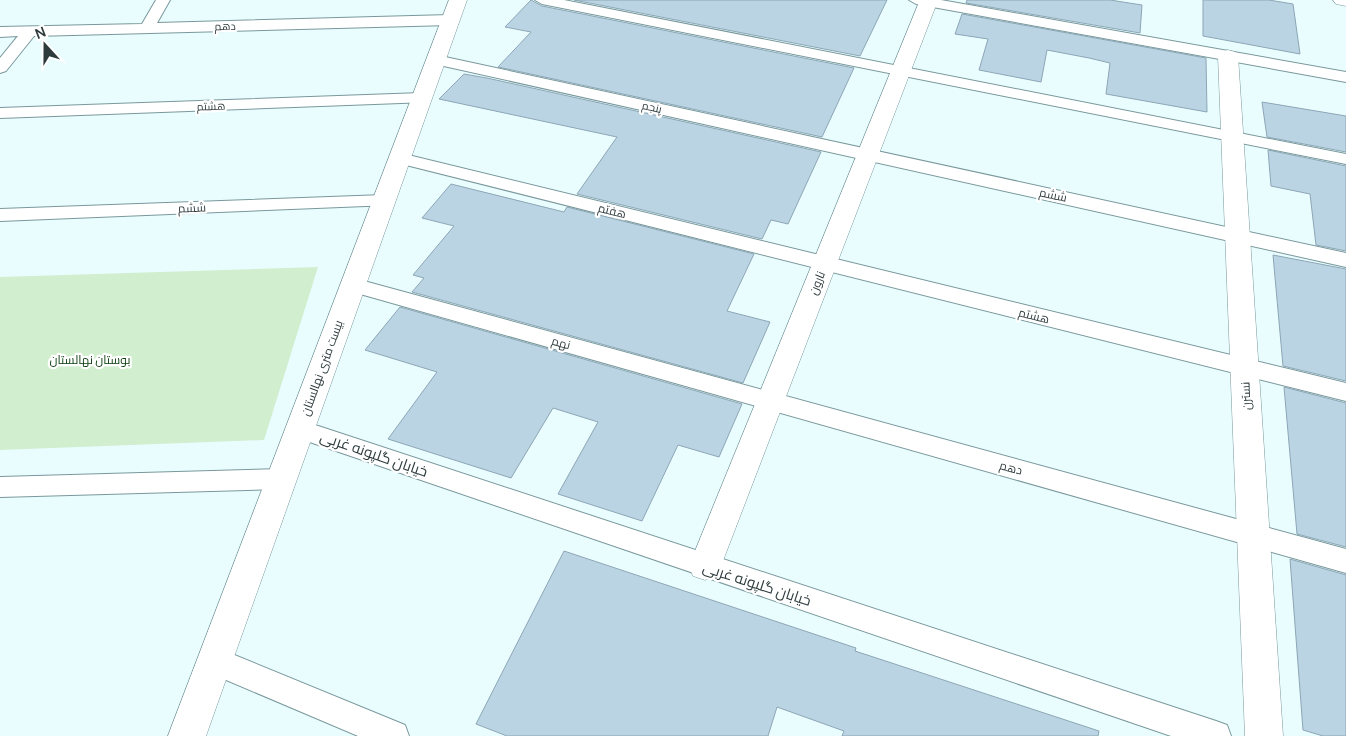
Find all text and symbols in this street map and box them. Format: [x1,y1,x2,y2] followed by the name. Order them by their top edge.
[214,18,236,34] street label: دهم
[20,20,70,70] north arrow
[32,22,48,43] text: N
[641,97,664,117] street label: پنجم
[196,98,226,114] street label: هشتم
[1038,183,1069,206] street label: ششم
[178,199,206,216] street label: ششم
[596,199,628,222] street label: هفتم
[804,268,829,297] street label: نارون
[1017,303,1051,328] street label: هشتم
[296,318,347,418] street label: بیست متری نهالستان
[550,332,573,353] street label: نهم
[50,351,130,368] park label: بوستان نهالستان
[1236,381,1255,411] street label: نسترن
[317,425,431,482] street label: خیابان گلپونه غربی
[998,456,1025,479] street label: دهم
[700,556,814,611] street label: خیابان گلپونه غربی

